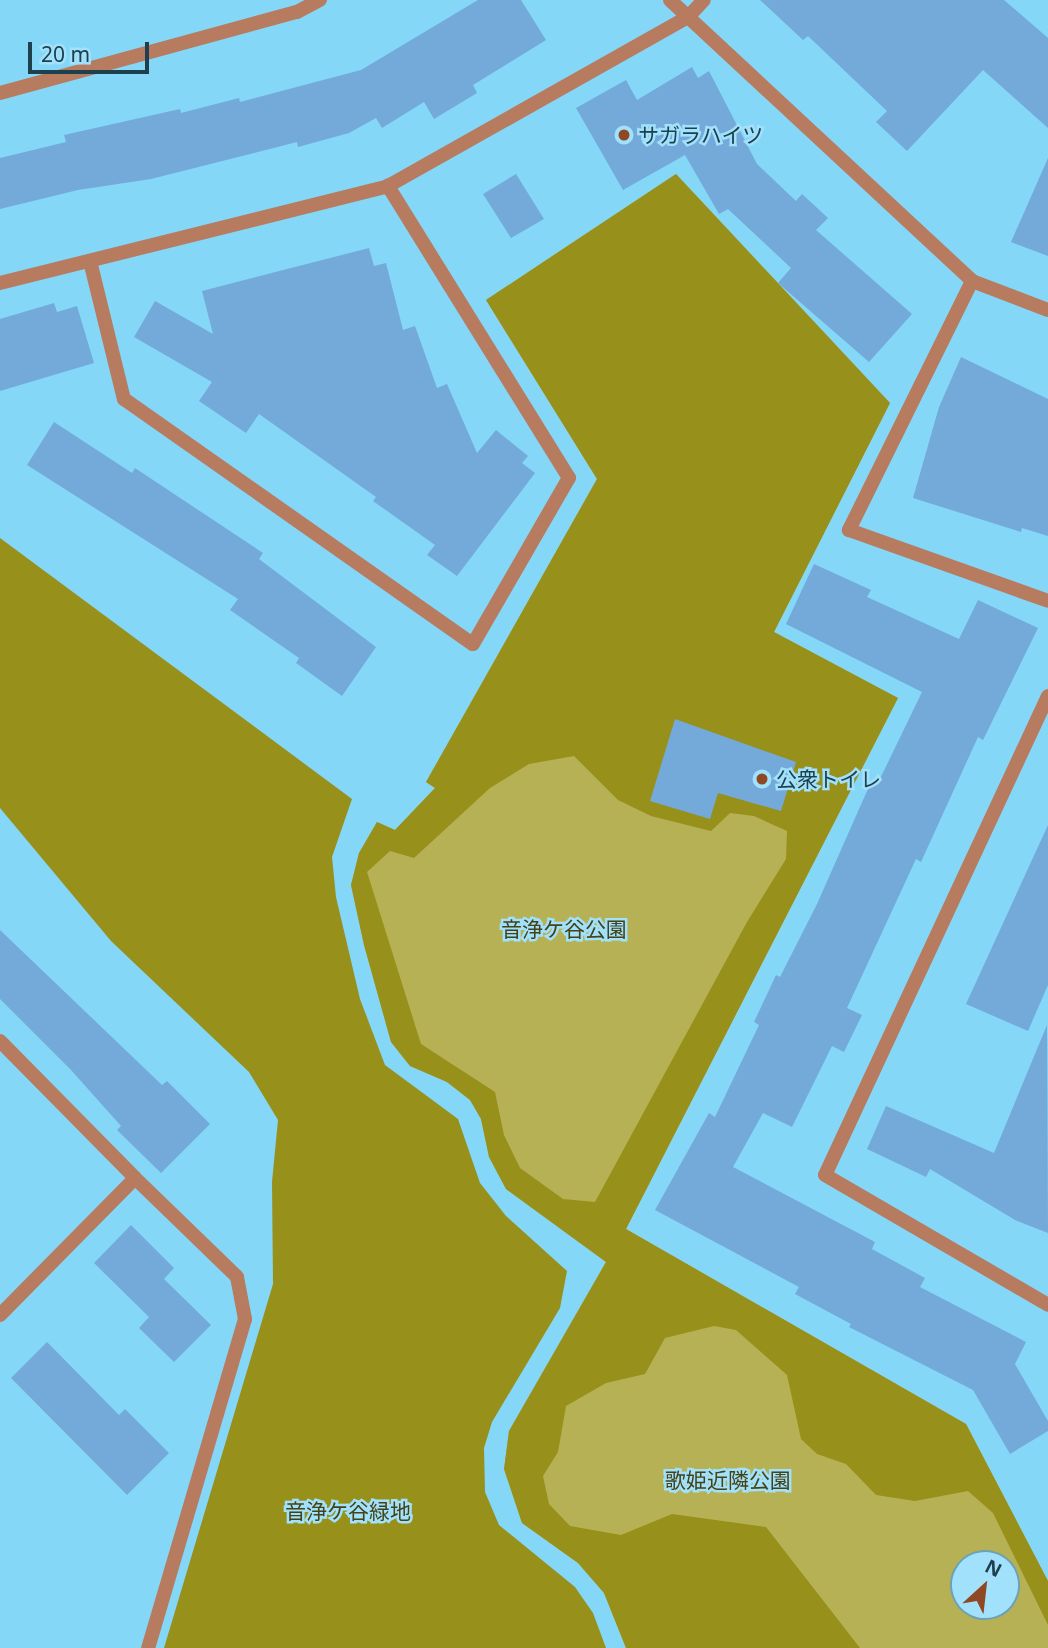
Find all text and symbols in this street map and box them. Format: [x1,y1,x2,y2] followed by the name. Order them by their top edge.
[32,28,152,72] scale bar
[41,40,90,68] text: 20 m
[638,122,764,148] place label: サガラハイツ
[616,127,632,143] marker: サガラハイツ
[776,766,881,792] place label: 公衆トイレ
[754,771,770,787] marker: 公衆トイレ
[501,916,627,942] park label: 音浄ケ谷公園
[665,1467,791,1493] park label: 歌姫近隣公園
[285,1498,411,1524] park label: 音浄ケ谷緑地
[950,1550,1020,1620] north arrow
[981,1553,1006,1583] text: N

